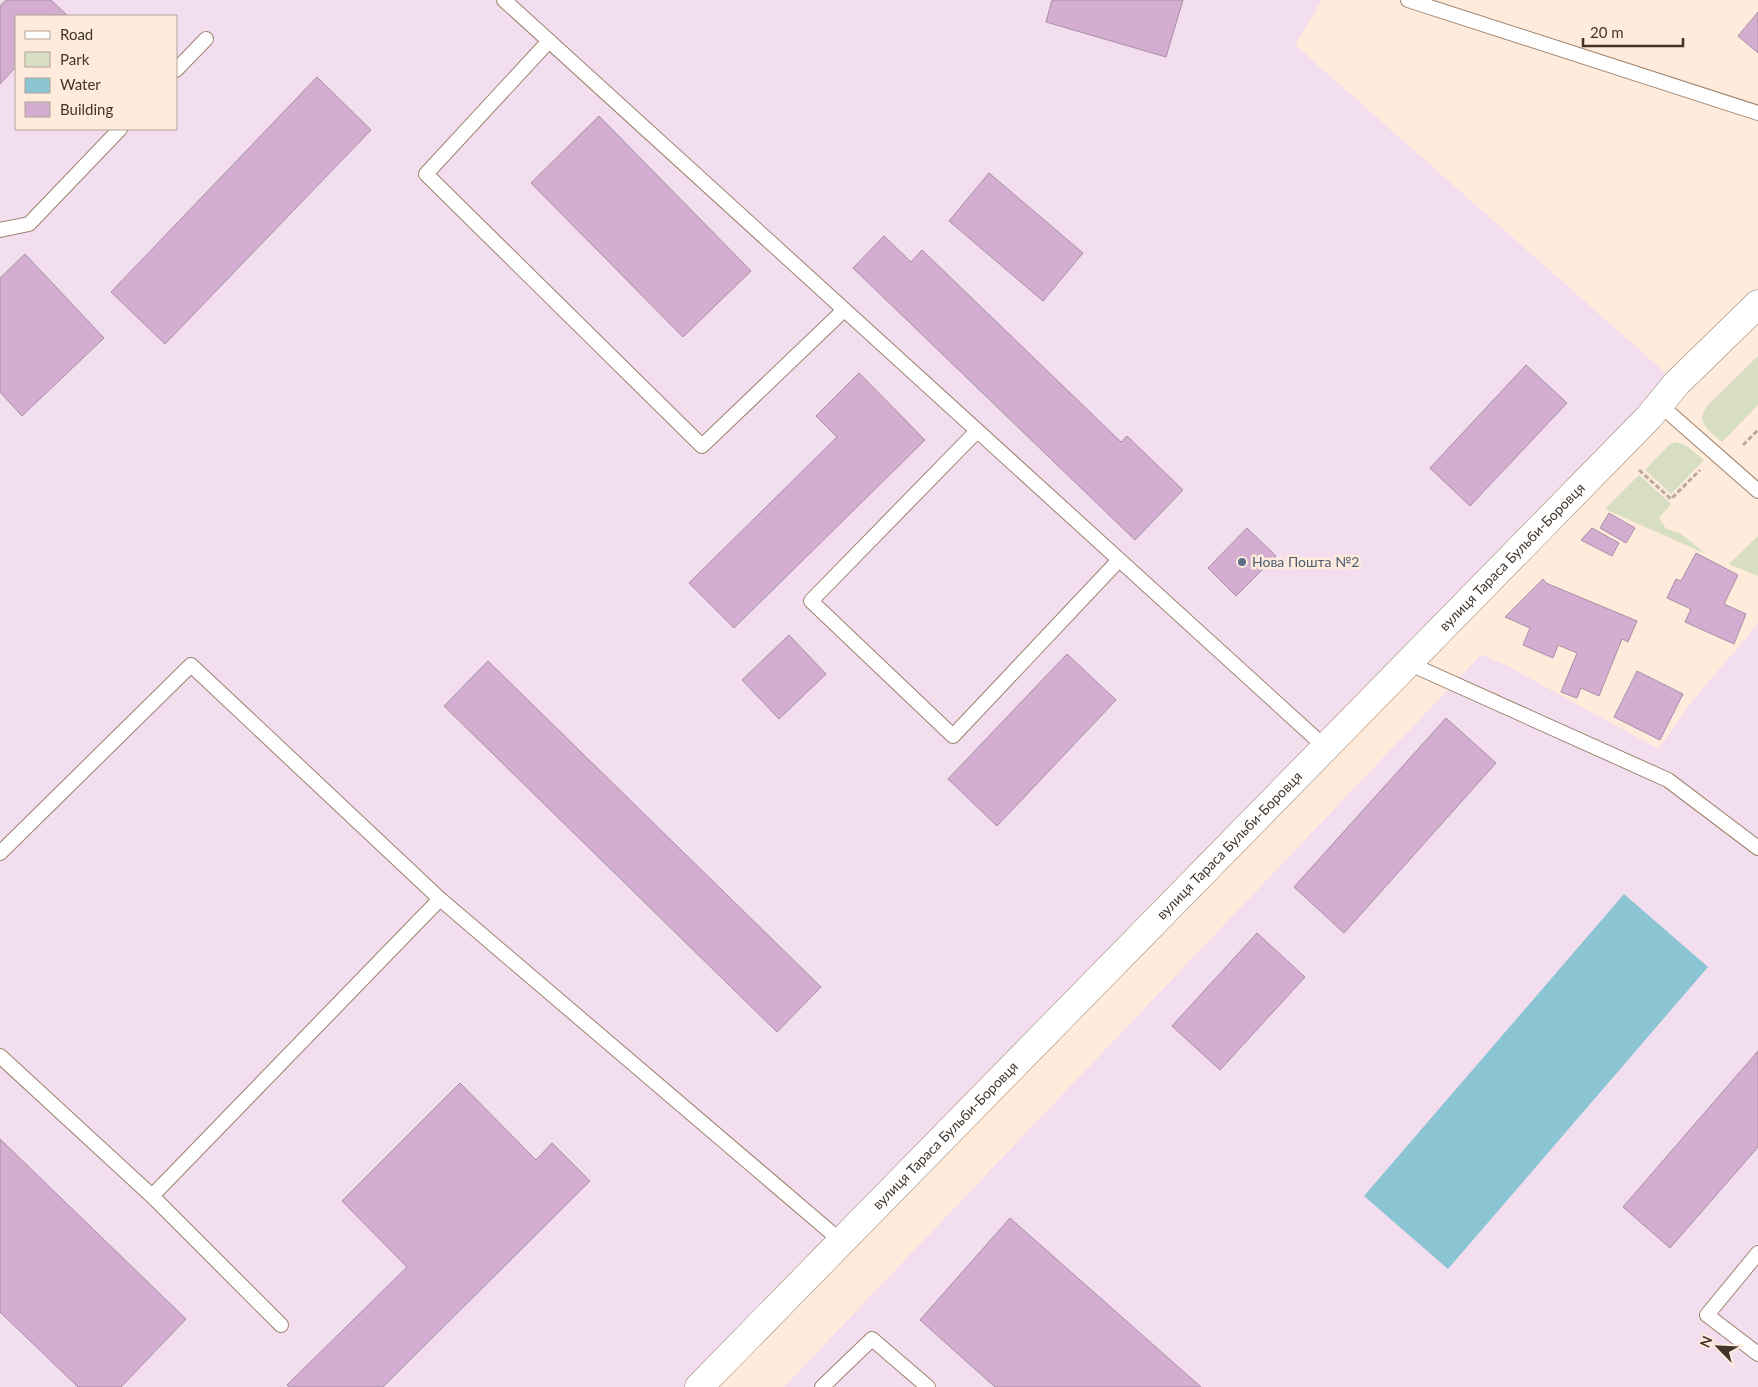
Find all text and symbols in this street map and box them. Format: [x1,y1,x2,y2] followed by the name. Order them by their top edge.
[15,15,178,130] legend
[1583,15,1683,47] scale bar
[1590,23,1624,41] text: 20 m
[60,25,93,43] text: Road
[60,50,90,68] text: Park
[60,75,101,93] text: Water
[60,100,113,118] text: Building
[1436,479,1588,634] street label: вулиця Тараса Бульби-Боровця
[1252,553,1359,570] place label: Нова Пошта №2
[1236,556,1248,568] marker: Нова Пошта №2
[1153,768,1305,923] street label: вулиця Тараса Бульби-Боровця
[869,1058,1021,1213] street label: вулиця Тараса Бульби-Боровця
[1693,1322,1743,1372] north arrow
[1696,1333,1716,1350] text: N

